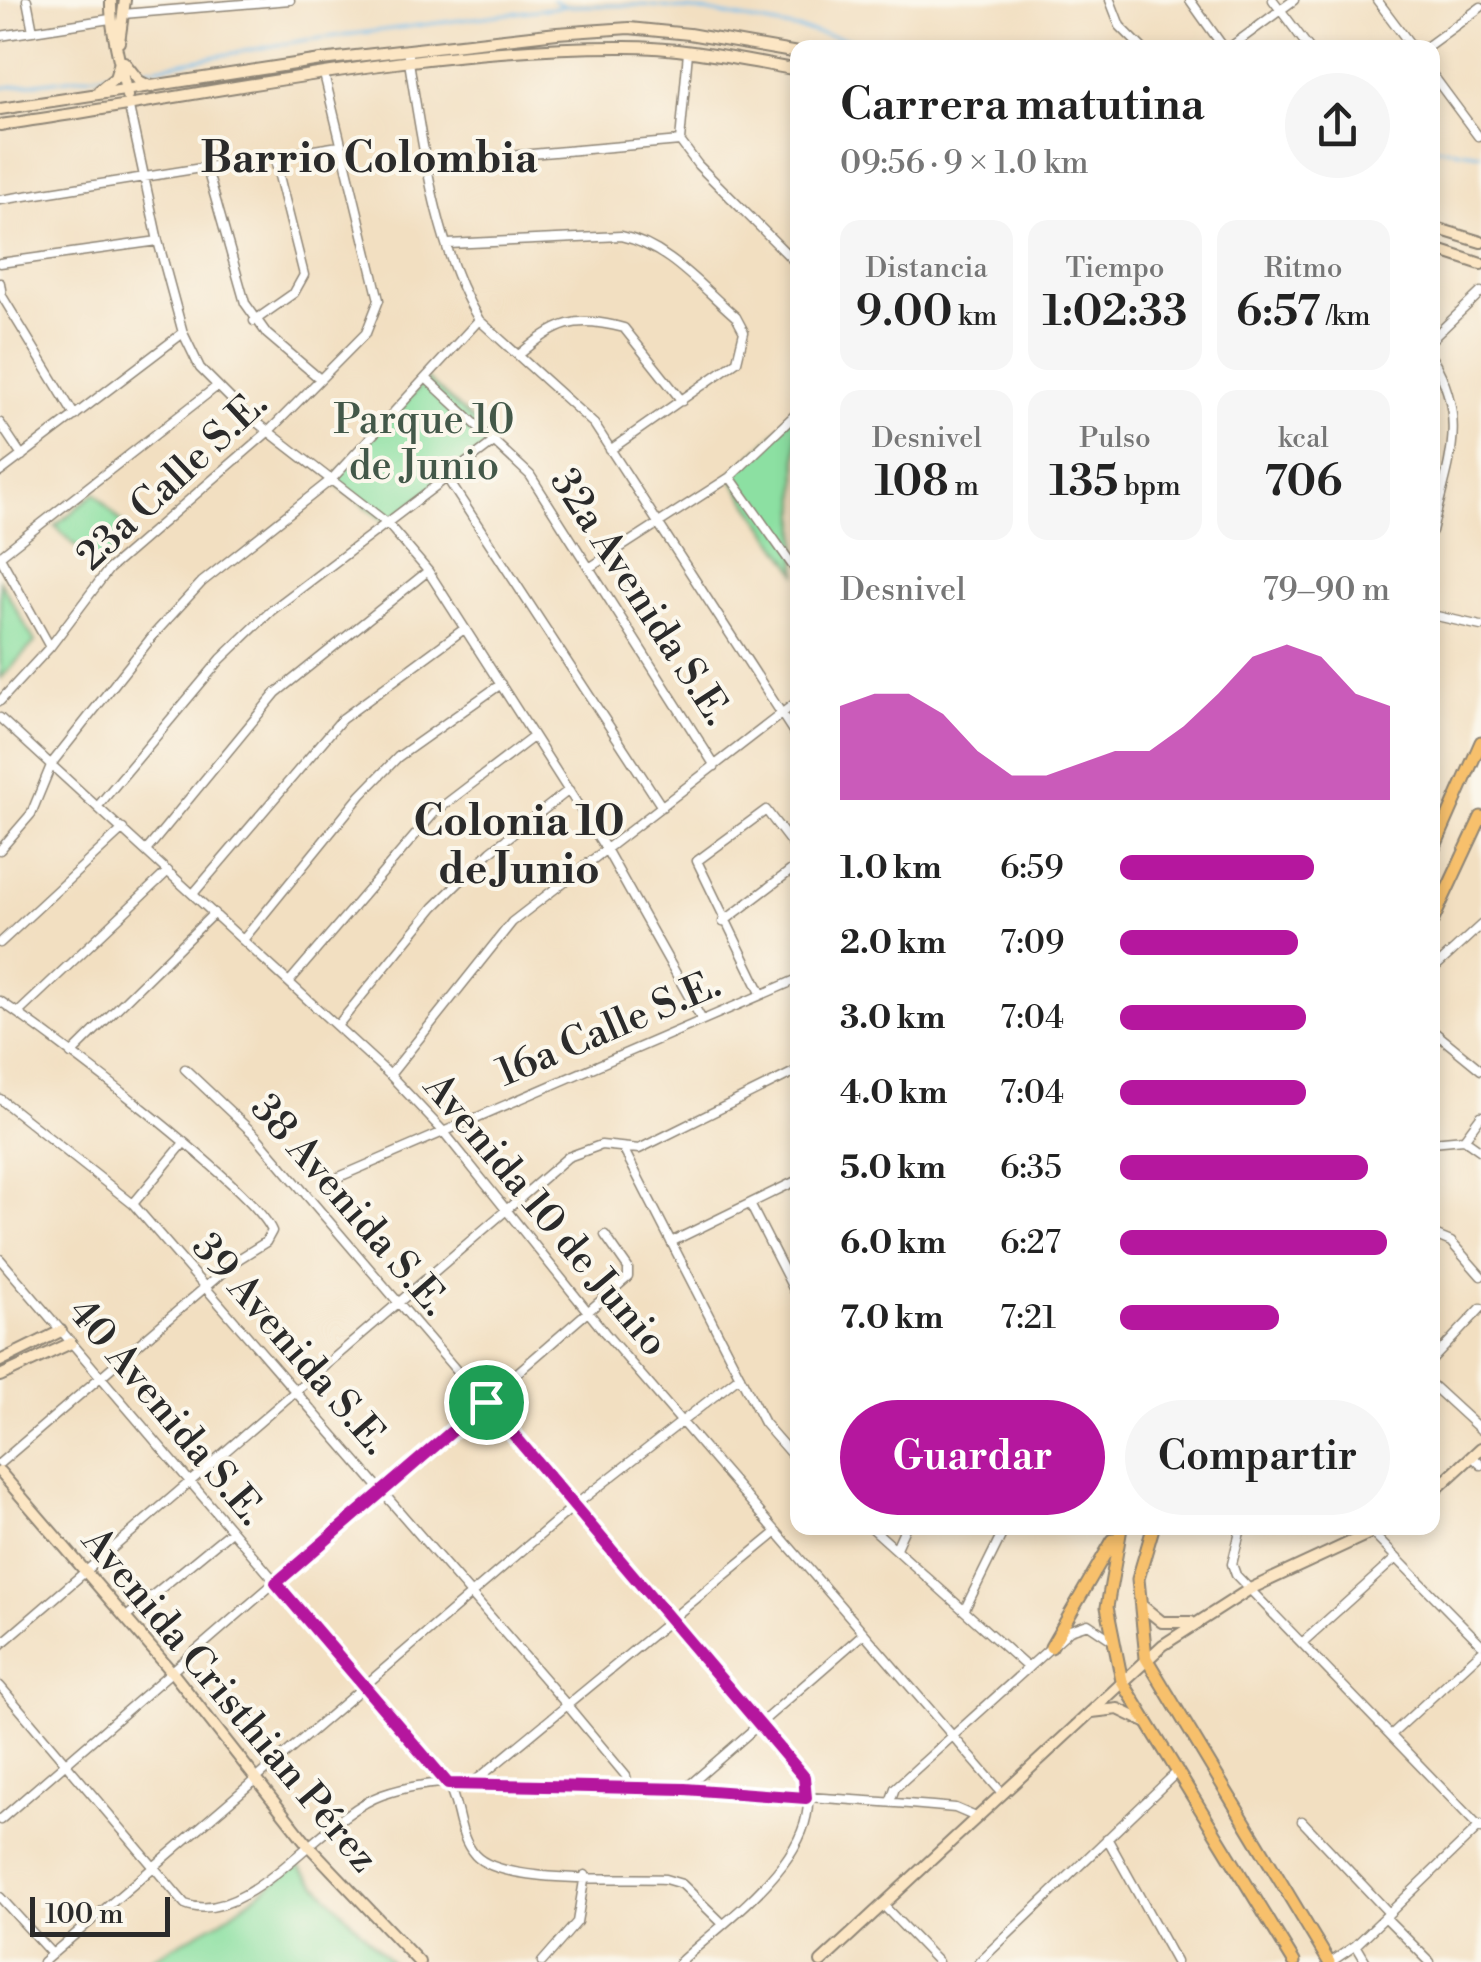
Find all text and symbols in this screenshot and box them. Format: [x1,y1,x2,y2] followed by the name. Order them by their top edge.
[1285,73,1390,178] button: share
[840,77,1205,134] text: Carrera matutina
[201,133,538,186] district label: Barrio Colombia
[840,143,1089,183] text: 09:56 · 9 × 1.0 km
[866,251,988,286] text: Distancia
[1065,251,1165,286] text: Tiempo
[1264,251,1343,286] text: Ritmo
[856,286,952,339] text: 9.00
[1043,286,1187,339] text: 1:02:33
[1236,286,1320,339] text: 6:57
[952,299,997,334] text: km
[1320,299,1371,334] text: /km
[67,379,278,582] street label: 23a Calle S.E.
[334,396,514,492] park label: Parque 10 de Junio
[872,421,982,456] text: Desnivel
[1079,421,1151,456] text: Pulso
[1278,421,1329,456] text: kcal
[874,456,949,509] text: 108
[1049,456,1118,509] text: 135
[1264,456,1342,509] text: 706
[539,459,742,735] street label: 32a Avenida S.E.
[949,469,979,504] text: m
[1118,469,1181,504] text: bpm
[840,570,966,610] text: Desnivel
[1263,570,1390,610] text: 79–90 m
[413,796,625,897] district label: Colonia 10 de Junio
[840,848,942,888] text: 1.0 km
[1000,848,1064,888] text: 6:59
[840,923,946,963] text: 2.0 km
[1000,923,1064,963] text: 7:09
[489,959,728,1098] street label: 16a Calle S.E.
[840,998,945,1038] text: 3.0 km
[1000,998,1064,1038] text: 7:04
[412,1063,679,1367] street label: Avenida 10 de Junio
[840,1073,948,1113] text: 4.0 km
[1000,1073,1064,1113] text: 7:04
[240,1084,459,1327] street label: 38 Avenida S.E.
[840,1148,946,1188] text: 5.0 km
[1000,1148,1062,1188] text: 6:35
[181,1223,400,1465] street label: 39 Avenida S.E.
[840,1223,946,1263] text: 6.0 km
[1000,1223,1061,1263] text: 6:27
[57,1288,276,1536] street label: 40 Avenida S.E.
[840,1298,943,1338] text: 7.0 km
[1000,1298,1056,1338] text: 7:21
[444,1360,529,1445] pin
[459,1375,514,1430] icon: arrive
[840,1400,1105,1515] button: Guardar
[1125,1400,1390,1515] button: Compartir
[70,1517,388,1883] street label: Avenida Cristhian Pérez
[30,1892,170,1936] scale bar
[45,1897,124,1932] text: 100 m

